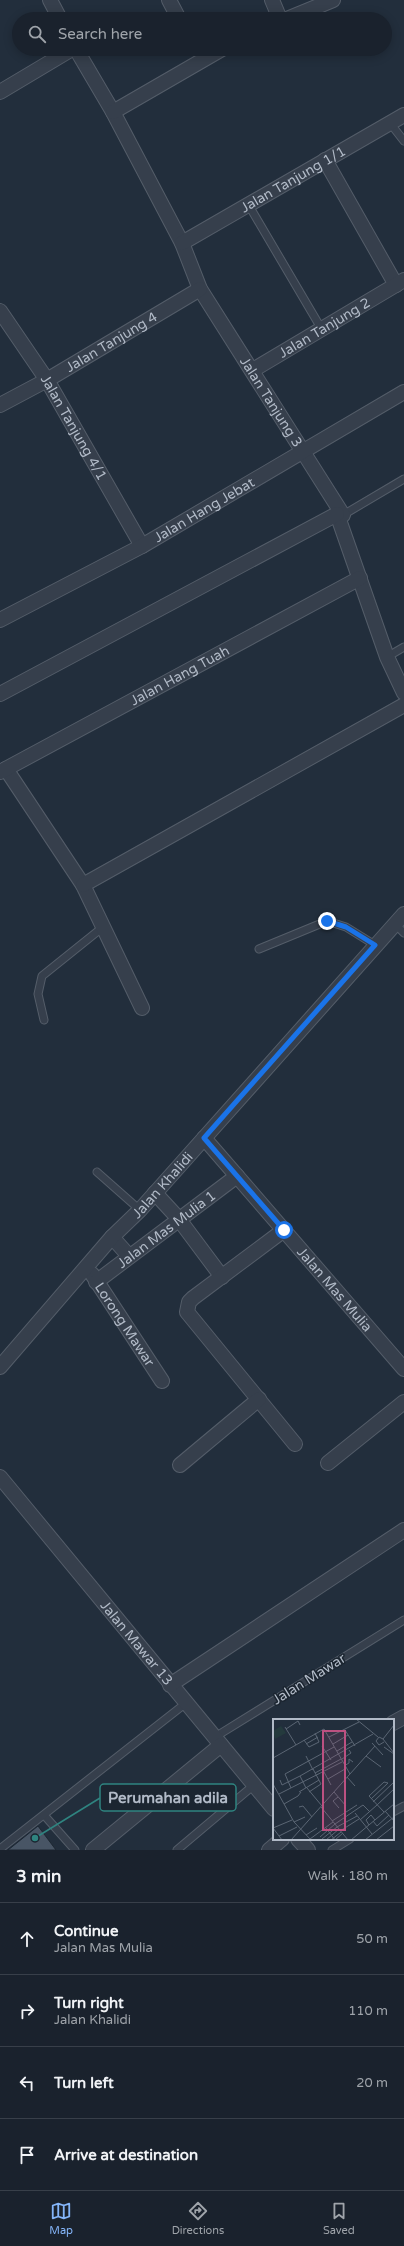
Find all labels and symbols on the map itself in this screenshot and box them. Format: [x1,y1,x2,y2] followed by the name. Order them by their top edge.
[237,142,349,216] street label: Jalan Tanjung 1/1
[275,294,373,361] street label: Jalan Tanjung 2
[62,308,160,376] street label: Jalan Tanjung 4
[236,353,306,450] street label: Jalan Tanjung 3
[37,371,111,483] street label: Jalan Tanjung 4/1
[151,473,258,546] street label: Jalan Hang Jebat
[127,642,232,709] street label: Jalan Hang Tuah
[318,912,336,930] route end
[128,1148,196,1222] street label: Jalan Khalidi
[114,1187,219,1272] street label: Jalan Mas Mulia 1
[275,1221,293,1239] route start
[294,1243,376,1335] street label: Jalan Mas Mulia
[91,1279,159,1370] street label: Lorong Mawar
[97,1597,177,1689] street label: Jalan Mawar 13
[269,1649,349,1708] street label: Jalan Mawar
[273,1719,394,1840] inset map
[100,1784,236,1811] callout: Perumahan adila
[108,1789,228,1807] text: Perumahan adila

